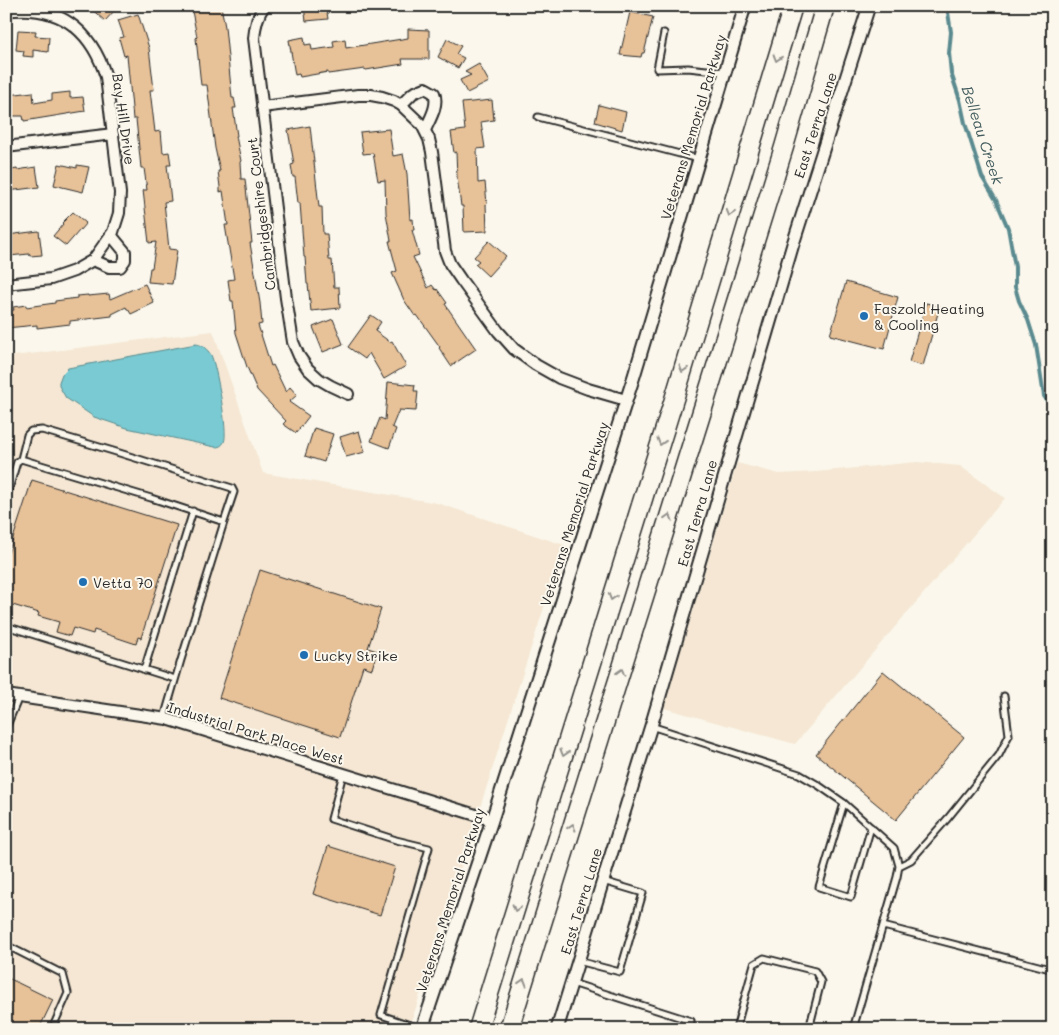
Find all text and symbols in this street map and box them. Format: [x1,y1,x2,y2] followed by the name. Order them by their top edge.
[656,32,730,222] street label: Veterans Memorial Parkway
[773,53,783,61] one-way arrow
[789,70,841,180] street label: East Terra Lane
[108,72,140,166] street label: Bay Hill Drive
[958,83,1009,188] water label: Belleau Creek
[242,136,280,292] street label: Cambridgeshire Court
[726,209,736,217] one-way arrow
[874,299,984,334] place label: Faszold Heating & Cooling
[858,310,870,322] marker: Faszold Heating & Cooling
[679,364,689,372] one-way arrow
[535,419,613,609] street label: Veterans Memorial Parkway
[656,438,666,446] one-way arrow
[673,457,721,569] street label: East Terra Lane
[663,513,673,522] one-way arrow
[93,573,153,592] place label: Vetta 70
[77,576,89,588] marker: Vetta 70
[608,593,618,601] one-way arrow
[314,646,398,665] place label: Lucky Strike
[298,649,310,661] marker: Lucky Strike
[615,668,625,677] one-way arrow
[165,697,347,769] street label: Industrial Park Place West
[560,748,570,756] one-way arrow
[411,805,489,995] street label: Veterans Memorial Parkway
[566,824,576,832] one-way arrow
[556,845,606,957] street label: East Terra Lane
[512,903,522,911] one-way arrow
[518,979,528,987] one-way arrow

